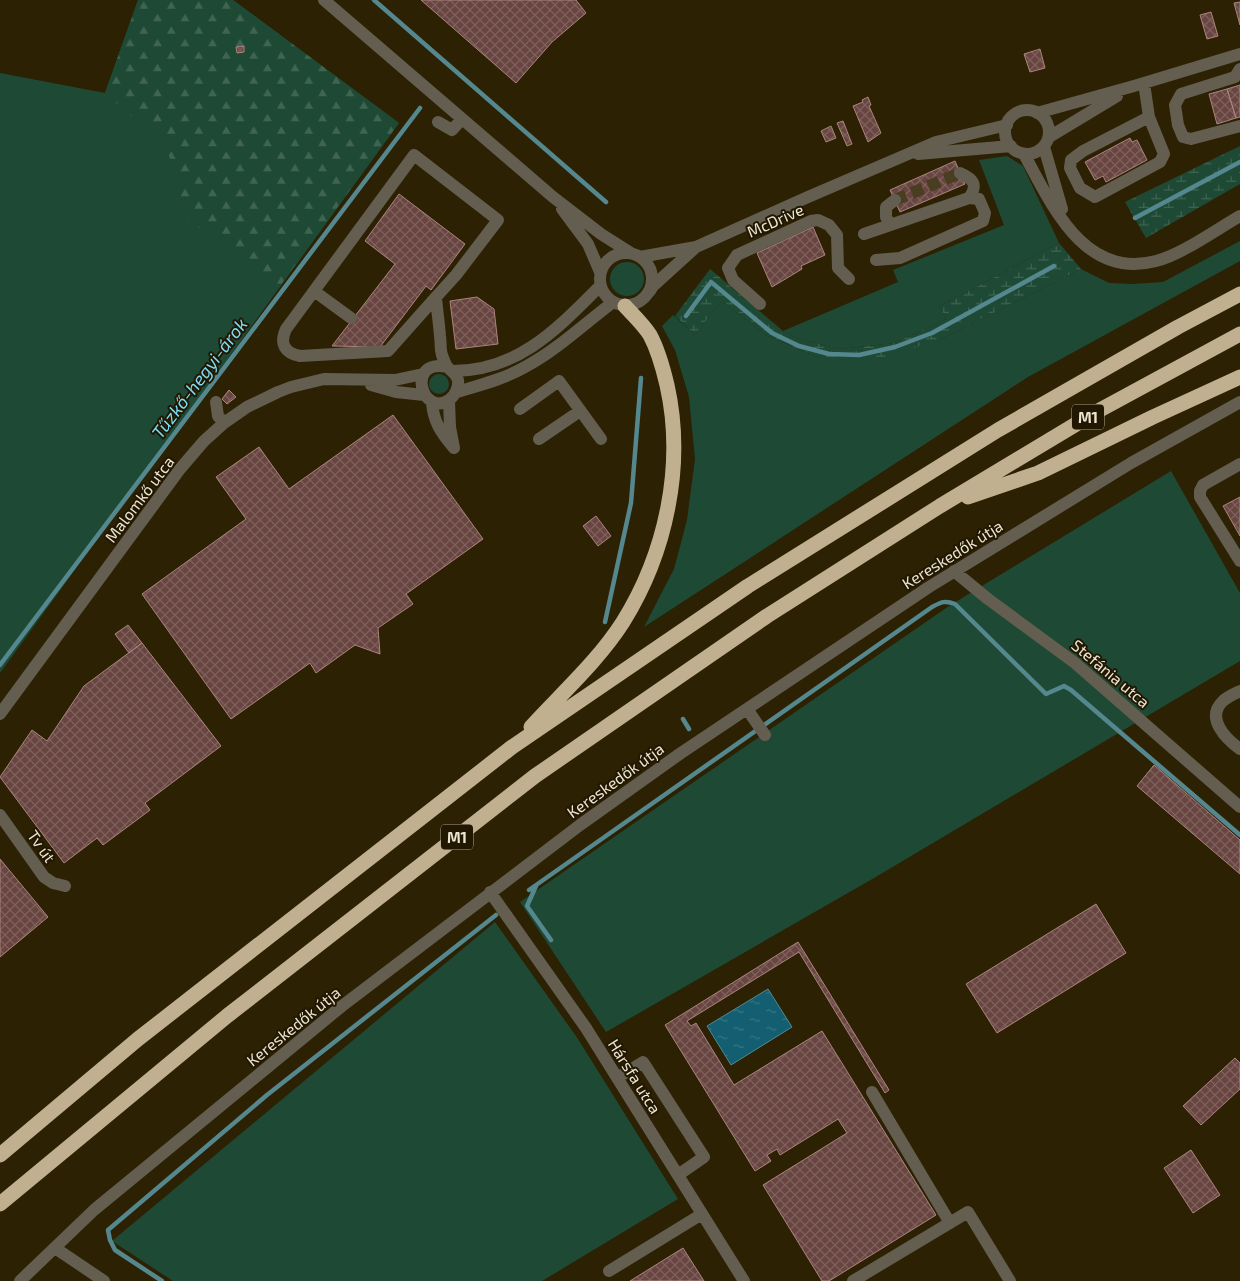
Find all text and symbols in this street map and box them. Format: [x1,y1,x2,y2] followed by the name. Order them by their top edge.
[744,199,806,241] street label: McDrive
[147,313,251,443] water label: Tűzkő-hegyi-árok
[1072,404,1104,430] road number: M1
[100,452,178,546] street label: Malomkő utca
[898,515,1006,593] street label: Kereskedők útja
[1068,635,1154,711] street label: Stefánia utca
[563,738,668,822] street label: Kereskedők útja
[441,824,473,850] road number: M1
[24,826,60,866] street label: Tv út
[242,982,344,1070] street label: Kereskedők útja
[605,1035,665,1117] street label: Hársfa utca

